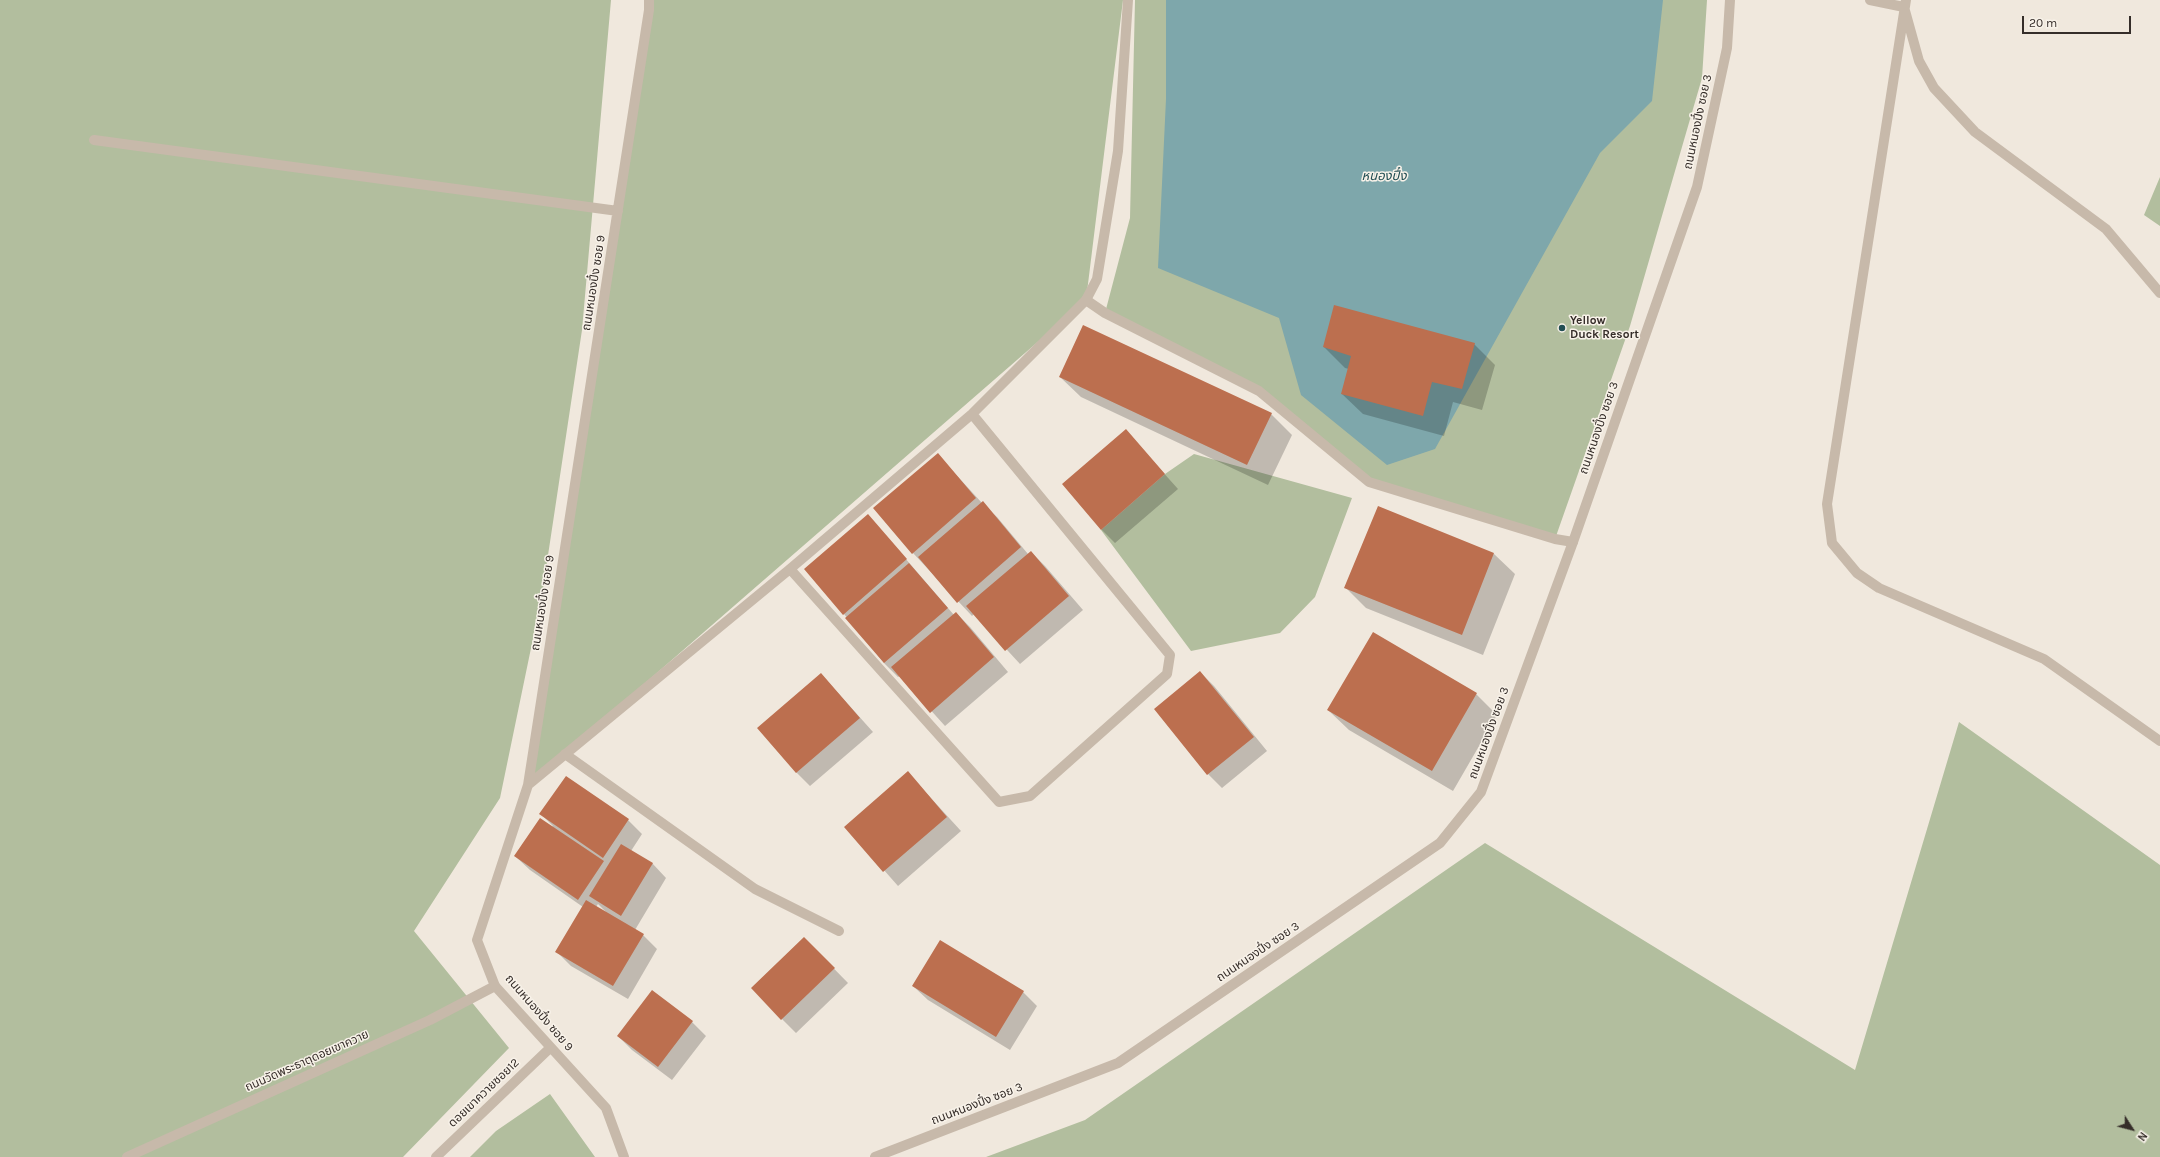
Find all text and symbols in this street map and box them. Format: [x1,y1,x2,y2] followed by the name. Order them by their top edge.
[2024,8,2133,34] scale bar
[2029,16,2057,30] text: 20 m
[1681,73,1715,171] street label: ถนนหนองปึ๋ง ซอย 3
[1362,168,1406,184] water label: หนองปึ๋ง
[579,234,609,332] street label: ถนนหนองปึ๋ง ซอย 9
[1570,314,1639,342] place label: Yellow Duck Resort
[1557,323,1567,333] marker: Yellow Duck Resort
[1576,380,1622,476] street label: ถนนหนองปึ๋ง ซอย 3
[528,554,558,652] street label: ถนนหนองปึ๋ง ซอย 9
[1466,685,1512,781] street label: ถนนหนองปึ๋ง ซอย 3
[1214,919,1302,985] street label: ถนนหนองปึ๋ง ซอย 3
[502,972,576,1054] street label: ถนนหนองปึ๋ง ซอย 9
[243,1027,371,1095] street label: ถนนวัดพระธาตุดอยเขาควาย
[446,1055,522,1131] street label: ดอยเขาควายซอย12
[929,1080,1025,1128] street label: ถนนหนองปึ๋ง ซอย 3
[2112,1109,2152,1149] north arrow
[2135,1129,2150,1143] text: N

